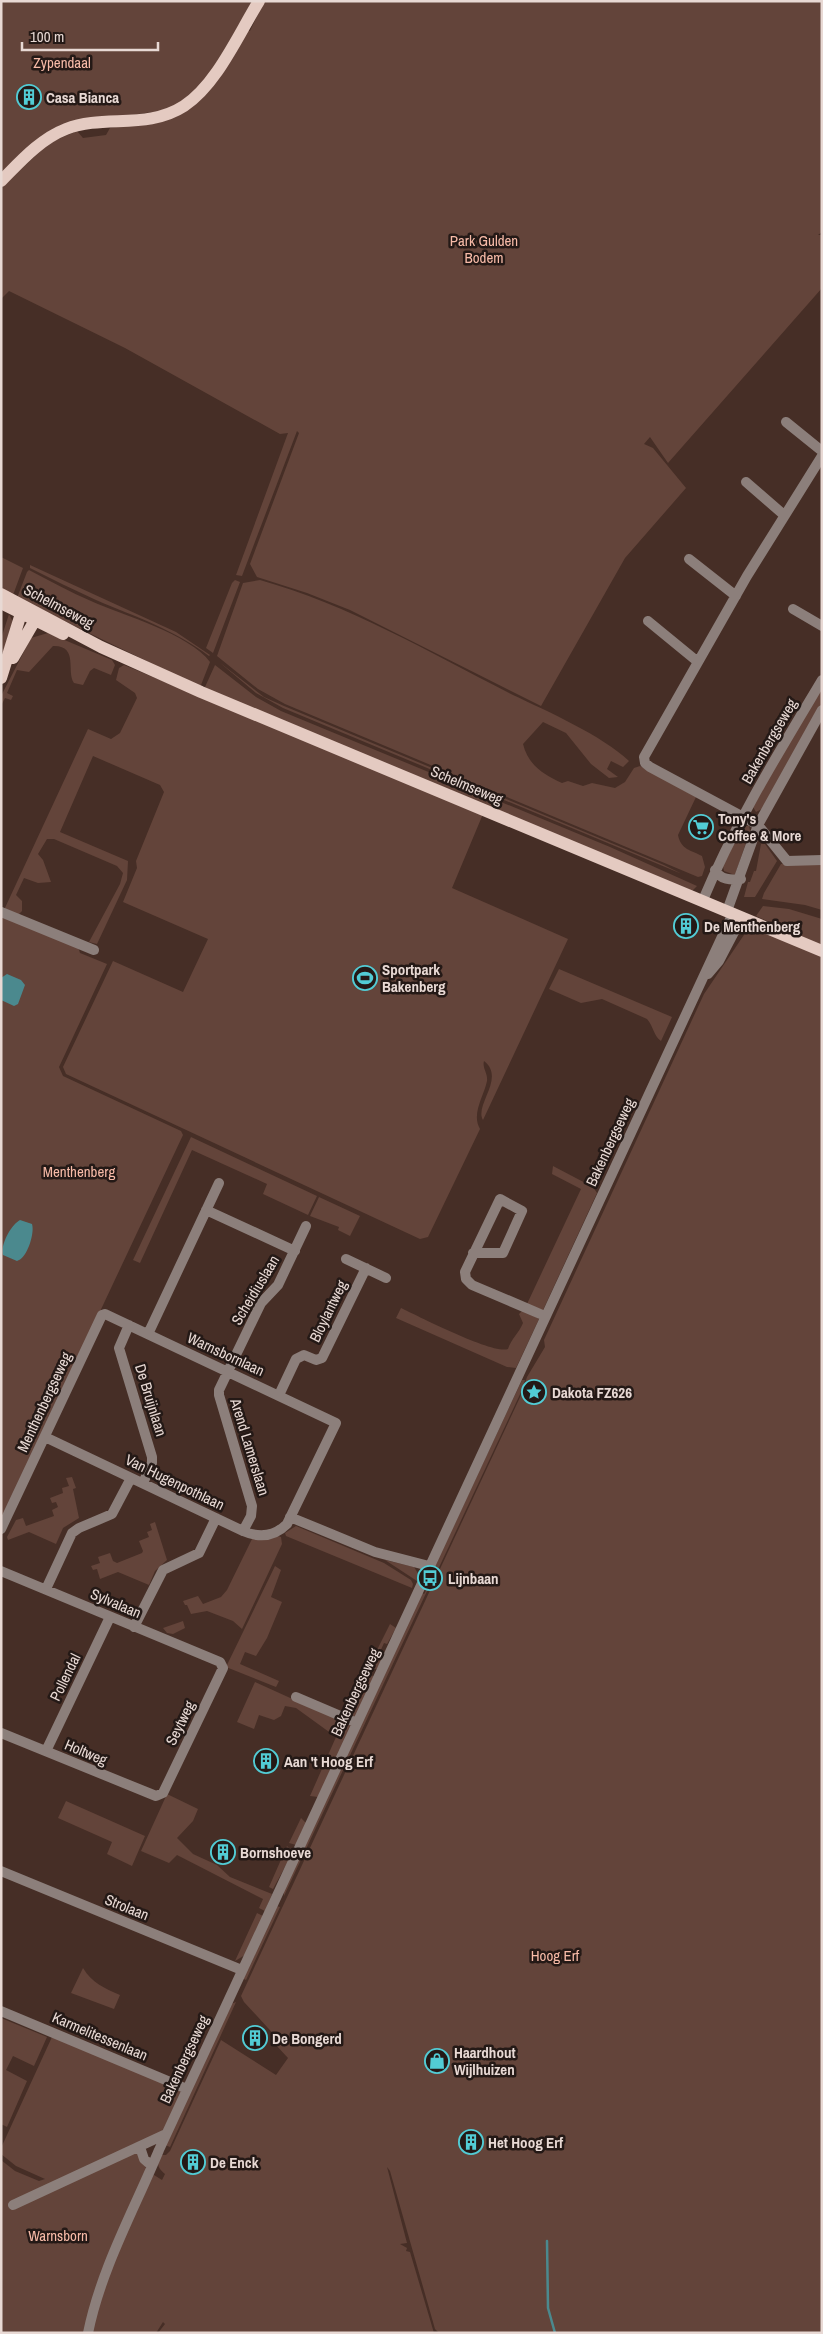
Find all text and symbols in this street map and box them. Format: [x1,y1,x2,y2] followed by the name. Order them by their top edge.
[22,20,159,52] scale bar
[30,26,64,47] text: 100 m
[33,52,91,73] park label: Zypendaal
[16,84,42,110] building icon: Casa Bianca
[46,87,119,108] place label: Casa Bianca
[450,230,518,268] park label: Park Gulden Bodem
[20,579,98,633] street label: Schelmseweg
[736,694,802,787] street label: Bakenbergseweg
[428,760,506,810] street label: Schelmseweg
[718,808,802,846] place label: Tony's Coffee & More
[688,814,714,840] supermarket icon: Tony's Coffee & More
[673,913,699,939] building icon: De Menthenberg
[704,916,801,937] place label: De Menthenberg
[382,959,446,997] place label: Sportpark Bakenberg
[352,965,378,991] sports icon: Sportpark Bakenberg
[580,1094,640,1190] street label: Bakenbergseweg
[43,1161,115,1182] park label: Menthenberg
[226,1251,284,1329] street label: Scheidiuslaan
[304,1276,352,1345] street label: Bloylantweg
[184,1327,268,1381] street label: Warnsbornlaan
[12,1348,76,1455] street label: Menthenbergseweg
[130,1361,172,1439] street label: De Bruijnlaan
[521,1379,547,1405] place icon: Dakota FZ626
[552,1382,632,1403] place label: Dakota FZ626
[225,1395,275,1498] street label: Arend Lamerslaan
[122,1449,228,1515] street label: Van Hugenpothlaan
[417,1565,443,1591] bus stop icon: Lijnbaan
[448,1568,499,1589] place label: Lijnbaan
[87,1583,145,1623] street label: Sylvalaan
[325,1644,385,1740] street label: Bakenbergseweg
[44,1650,86,1704] street label: Pollendal
[160,1697,200,1749] street label: Seytweg
[61,1734,111,1770] street label: Holtweg
[253,1748,279,1774] building icon: Aan 't Hoog Erf
[284,1751,374,1772] place label: Aan 't Hoog Erf
[210,1839,236,1865] building icon: Bornshoeve
[240,1842,311,1863] place label: Bornshoeve
[102,1889,152,1925] street label: Strolaan
[531,1945,580,1966] park label: Hoog Erf
[49,2006,151,2066] street label: Karmelitessenlaan
[154,2011,214,2107] street label: Bakenbergseweg
[242,2025,268,2051] building icon: De Bongerd
[272,2028,342,2049] place label: De Bongerd
[454,2042,516,2080] place label: Haardhout Wijlhuizen
[424,2048,450,2074] shop icon: Haardhout Wijlhuizen
[458,2129,484,2155] building icon: Het Hoog Erf
[488,2132,564,2153] place label: Het Hoog Erf
[180,2149,206,2175] building icon: De Enck
[210,2152,259,2173] place label: De Enck
[28,2225,88,2246] park label: Warnsborn

